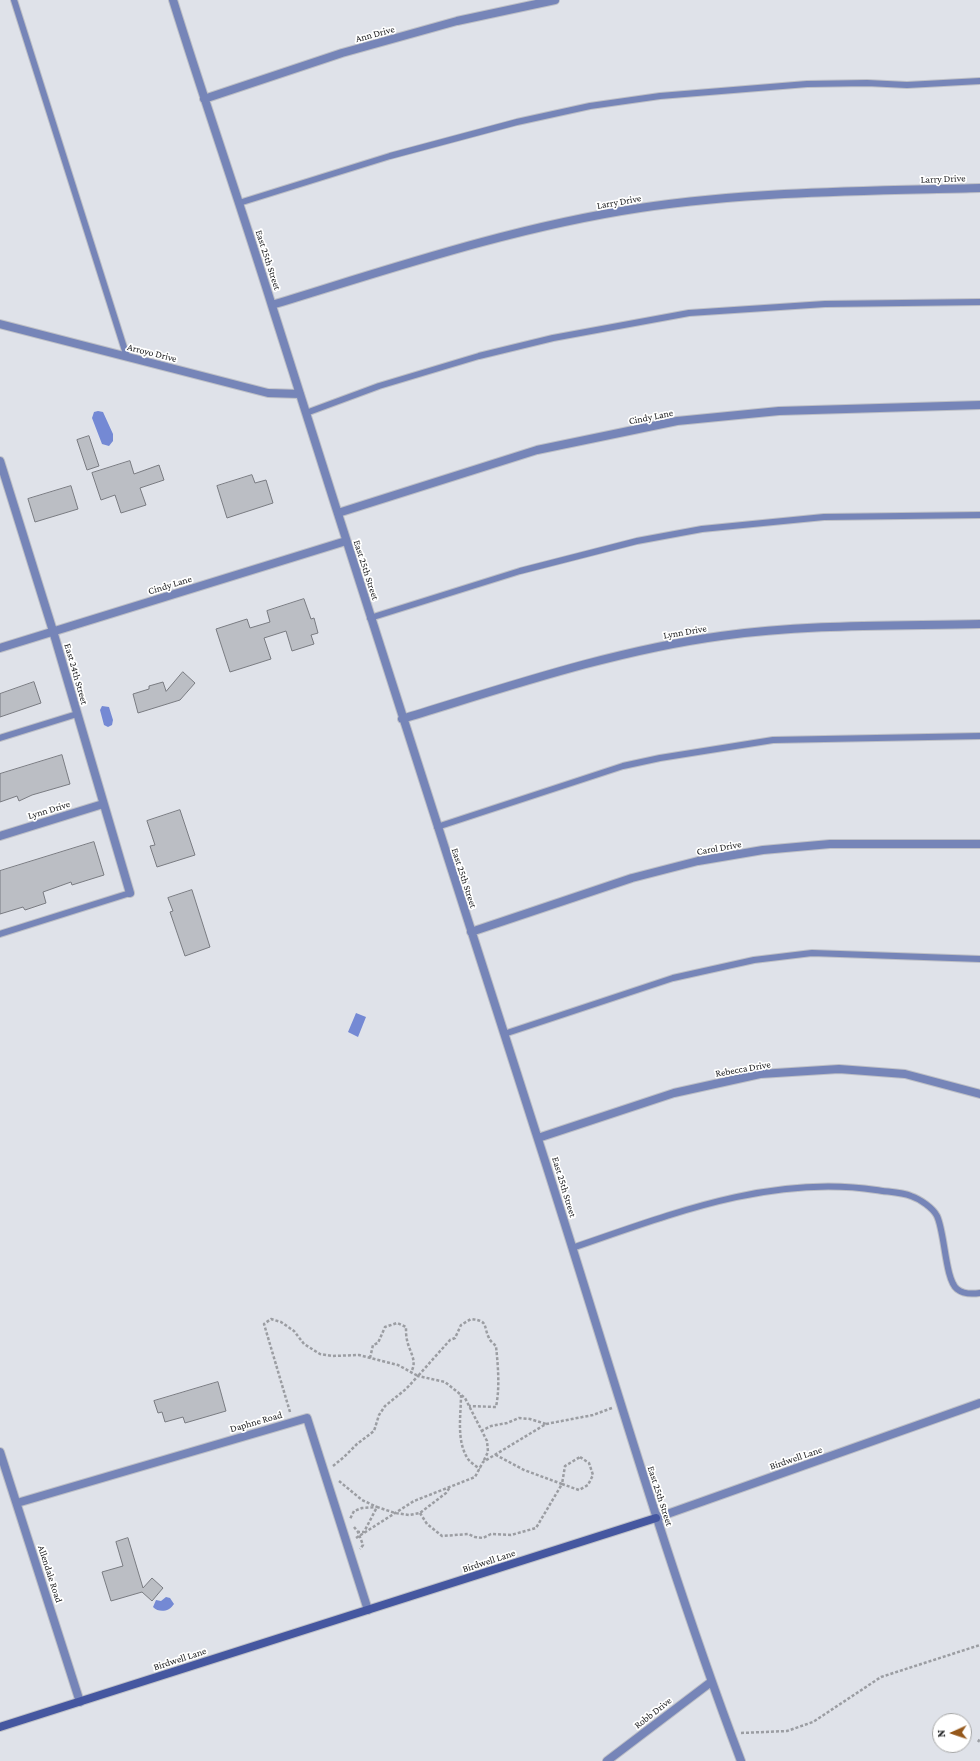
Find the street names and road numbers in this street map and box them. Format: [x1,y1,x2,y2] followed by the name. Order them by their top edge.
[354,23,396,45] street label: Ann Drive
[920,172,966,186] street label: Larry Drive
[596,192,642,212] street label: Larry Drive
[253,228,283,292] street label: East 25th Street
[126,341,178,365] street label: Arroyo Drive
[628,407,674,427] street label: Cindy Lane
[351,538,381,602] street label: East 25th Street
[147,573,193,597] street label: Cindy Lane
[662,622,708,642] street label: Lynn Drive
[62,642,90,706] street label: East 24th Street
[26,798,72,822] street label: Lynn Drive
[696,838,742,858] street label: Carol Drive
[449,846,479,910] street label: East 25th Street
[714,1058,772,1080] street label: Rebecca Drive
[549,1155,579,1219] street label: East 25th Street
[228,1409,284,1435] street label: Daphne Road
[768,1443,824,1473] street label: Birdwell Lane
[645,1464,675,1528] street label: East 25th Street
[35,1544,65,1604] street label: Allendale Road
[461,1547,517,1575] street label: Birdwell Lane
[152,1645,208,1673] street label: Birdwell Lane
[632,1695,674,1731] street label: Robb Drive

